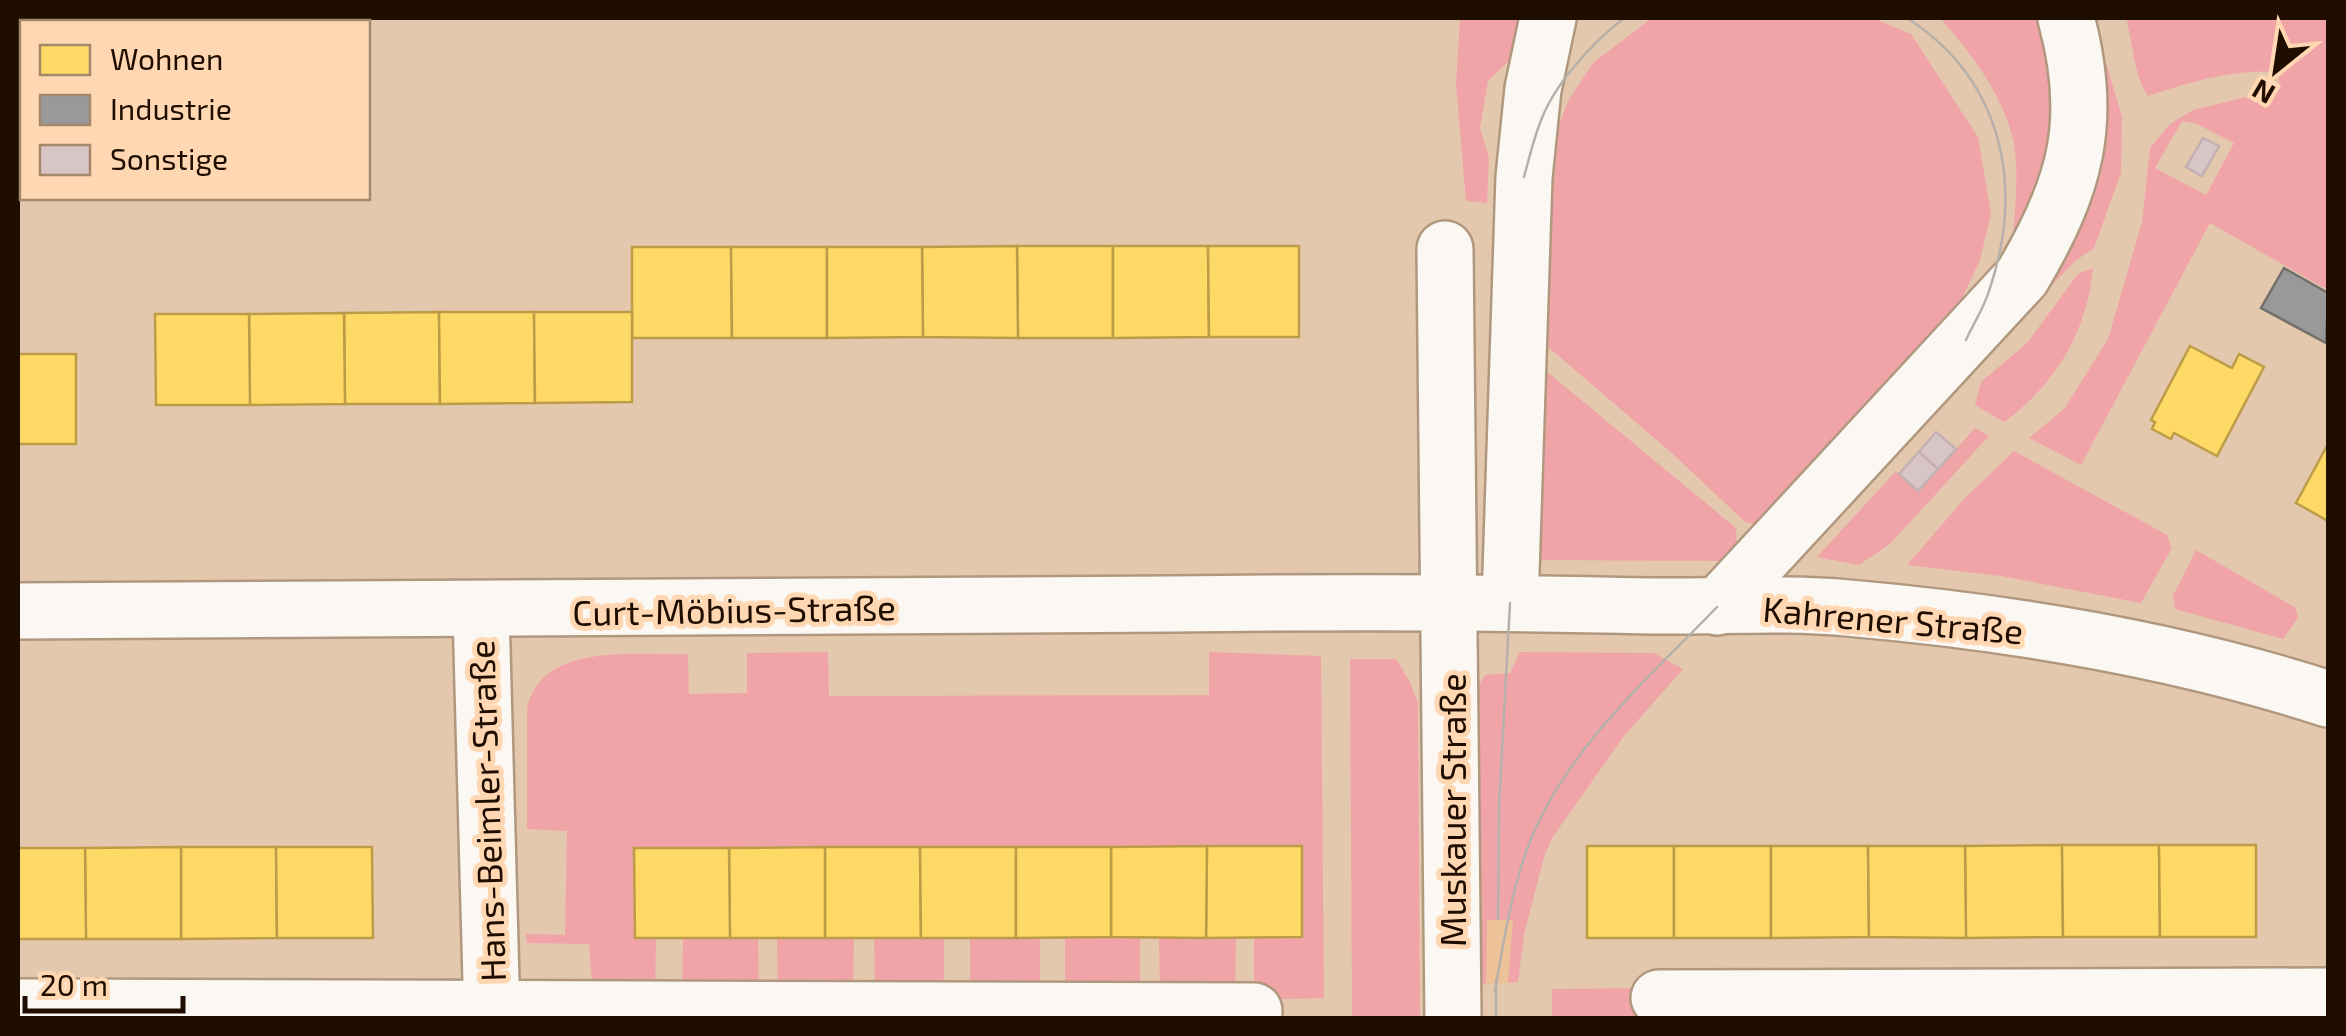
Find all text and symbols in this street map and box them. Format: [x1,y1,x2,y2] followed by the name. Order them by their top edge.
[20,20,370,200] legend
[2226,20,2326,120] north arrow
[110,40,223,76] text: Wohnen
[2246,73,2280,112] text: N
[110,90,232,126] text: Industrie
[110,140,228,176] text: Sonstige
[572,585,896,633] street label: Curt-Möbius-Straße
[1761,587,2025,651] street label: Kahrener Straße
[459,640,513,982] street label: Hans-Beimler-Straße
[1431,673,1473,947] street label: Muskauer Straße
[25,951,182,1013] scale bar
[40,966,108,1002] text: 20 m

